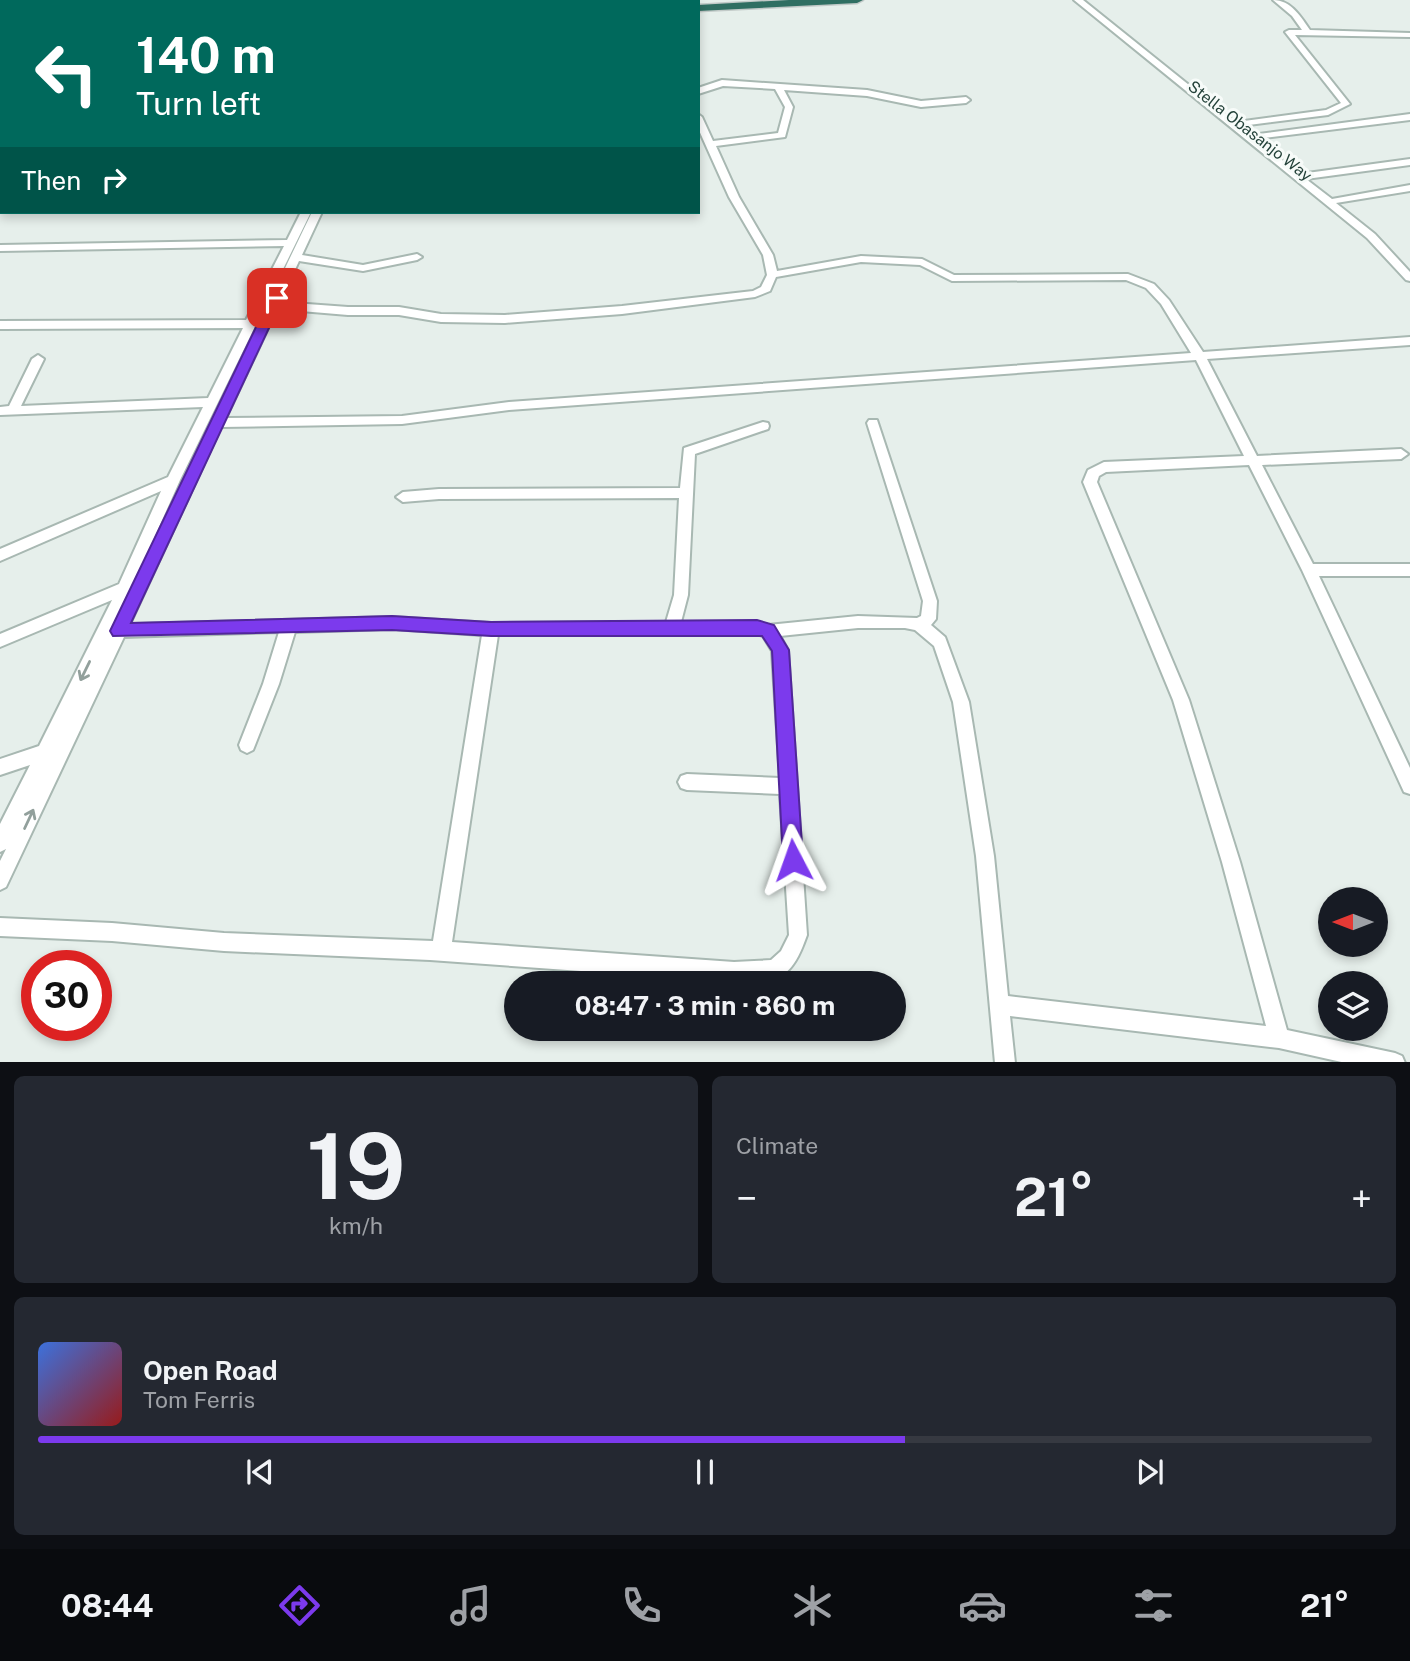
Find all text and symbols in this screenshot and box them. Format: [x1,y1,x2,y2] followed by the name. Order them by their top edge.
[136,26,276,84] text: 140 m
[21,28,112,119] icon: left
[1184,77,1316,186] street label: Stella Obasanjo Way
[136,85,261,122] text: Turn left
[95,161,133,199] icon: right
[21,165,81,196] text: Then
[247,268,307,328] pin
[258,279,296,317] icon: arrive
[78,660,92,681] one-way arrow
[23,809,36,830] one-way arrow
[756,823,830,897] position arrow
[1318,887,1388,957] north arrow
[1318,887,1388,1041] map controls
[21,950,112,1041] speed limit sign: 30
[1318,971,1388,1041] button: layers
[575,990,835,1021] text: 08:47 · 3 min · 860 m
[307,1113,405,1219] text: 19
[736,1132,818,1159] text: Climate
[1014,1167,1094,1228] text: 21°
[736,1176,757,1221] text: −
[1351,1176,1372,1221] text: +
[329,1212,383,1239] text: km/h
[143,1355,278,1386] text: Open Road
[143,1386,255,1413] text: Tom Ferris
[241,1453,279,1491] icon: previous
[686,1453,724,1491] icon: pause
[1131,1453,1169,1491] icon: next
[275,1581,324,1630] icon: directions
[446,1581,495,1630] icon: music
[617,1581,666,1630] icon: phone
[788,1581,837,1630] icon: climate
[958,1581,1007,1630] icon: car
[1129,1581,1178,1630] icon: filters
[61,1587,153,1624] text: 08:44
[1300,1587,1349,1624] text: 21°

